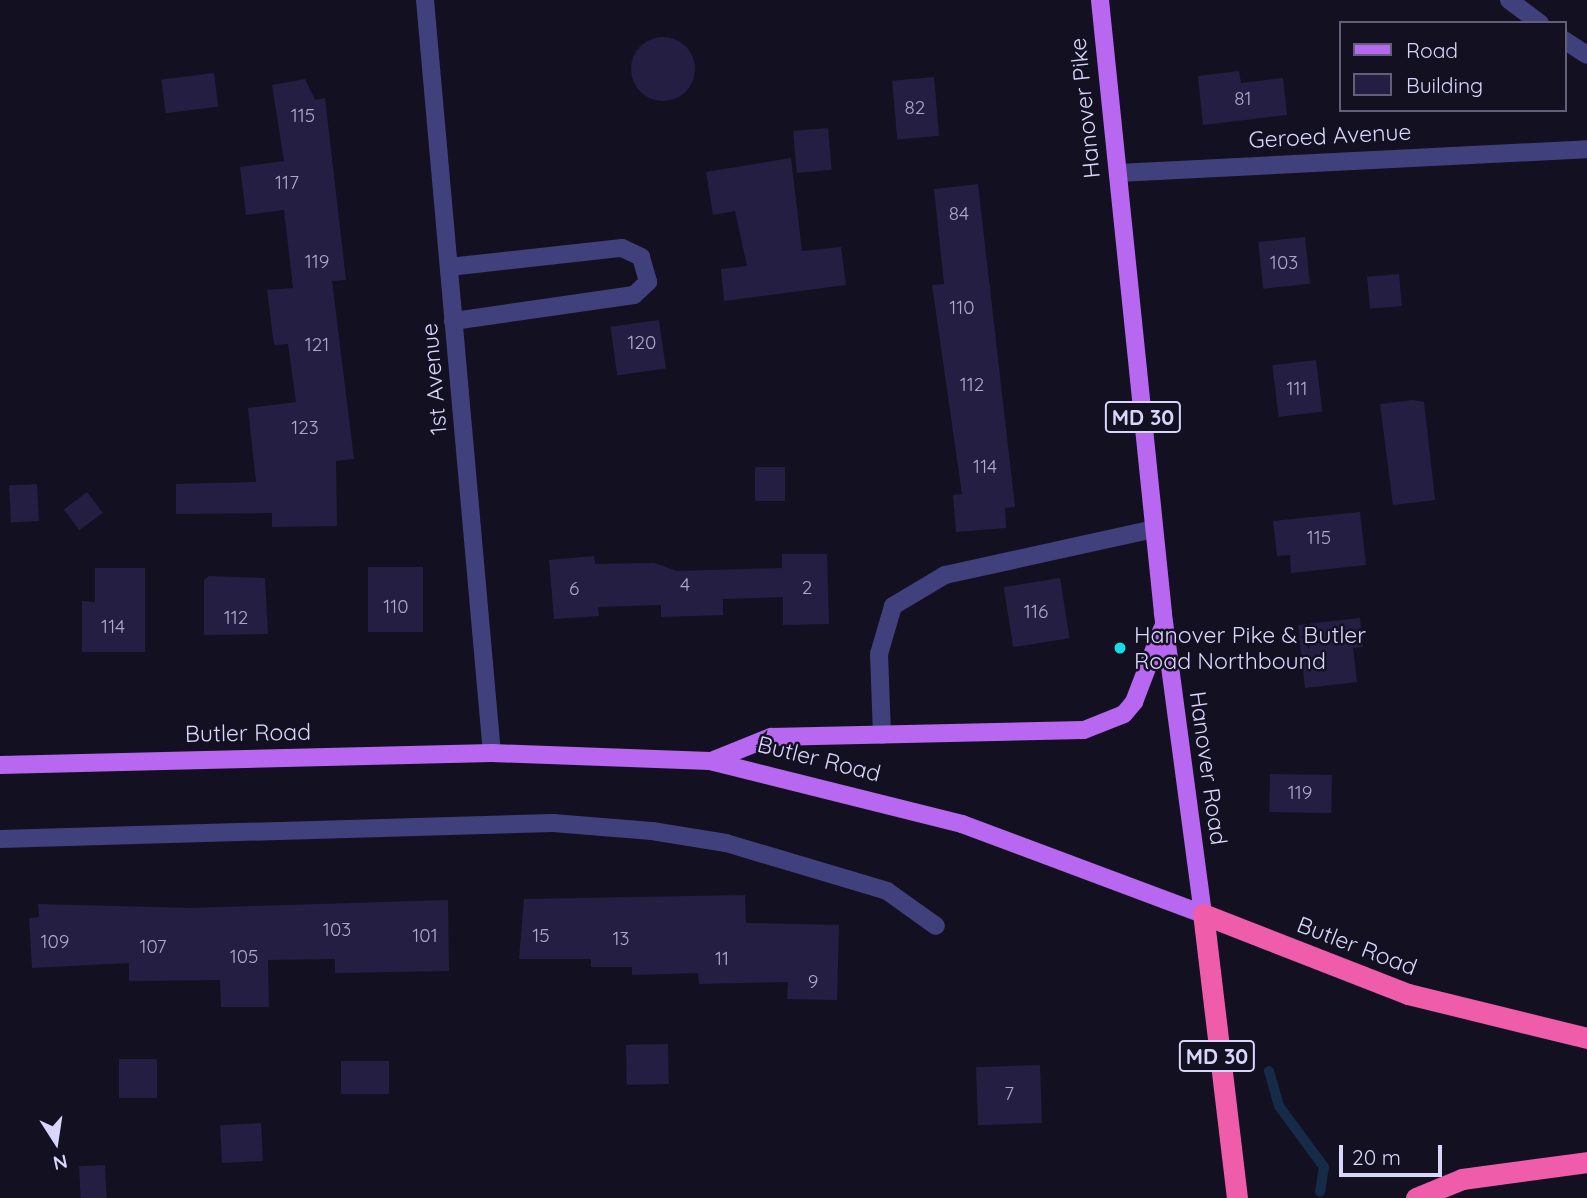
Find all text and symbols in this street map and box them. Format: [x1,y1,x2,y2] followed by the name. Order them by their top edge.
[1338,21,1566,112] legend
[1064,36,1106,180] street label: Hanover Pike
[1406,37,1458,63] text: Road
[1406,72,1483,98] text: Building
[1234,88,1252,110] house number: 81
[905,97,925,119] house number: 82
[291,105,315,127] house number: 115
[1248,118,1412,154] street label: Geroed Avenue
[275,172,299,194] house number: 117
[949,203,969,225] house number: 84
[305,251,329,273] house number: 119
[1270,252,1298,274] house number: 103
[949,297,975,319] house number: 110
[415,322,453,436] street label: 1st Avenue
[628,332,656,354] house number: 120
[305,334,329,356] house number: 121
[960,374,984,396] house number: 112
[1286,378,1308,400] house number: 111
[1104,400,1182,434] road number: MD 30
[291,417,319,439] house number: 123
[973,456,997,478] house number: 114
[1307,527,1331,549] house number: 115
[680,574,690,596] house number: 4
[802,577,812,599] house number: 2
[569,578,579,600] house number: 6
[383,596,409,618] house number: 110
[1024,601,1048,623] house number: 116
[224,607,248,629] house number: 112
[101,616,125,638] house number: 114
[1134,621,1366,675] place label: Hanover Pike & Butler Road Northbound
[1112,640,1128,656] marker: Hanover Pike & Butler Road Northbound
[1184,689,1232,847] street label: Hanover Road
[185,718,311,748] street label: Butler Road
[754,730,884,788] street label: Butler Road
[1288,782,1312,804] house number: 119
[1293,911,1421,981] street label: Butler Road
[323,919,351,941] house number: 103
[412,925,438,947] house number: 101
[532,925,550,947] house number: 15
[613,928,629,950] house number: 13
[41,931,69,953] house number: 109
[139,936,167,958] house number: 107
[230,946,258,968] house number: 105
[715,948,729,970] house number: 11
[808,971,818,993] house number: 9
[1178,1038,1256,1074] road number: MD 30
[1004,1083,1014,1105] house number: 7
[21,1107,91,1177] north arrow
[1342,1132,1445,1176] scale bar
[1352,1144,1401,1170] text: 20 m
[51,1149,70,1176] text: N

